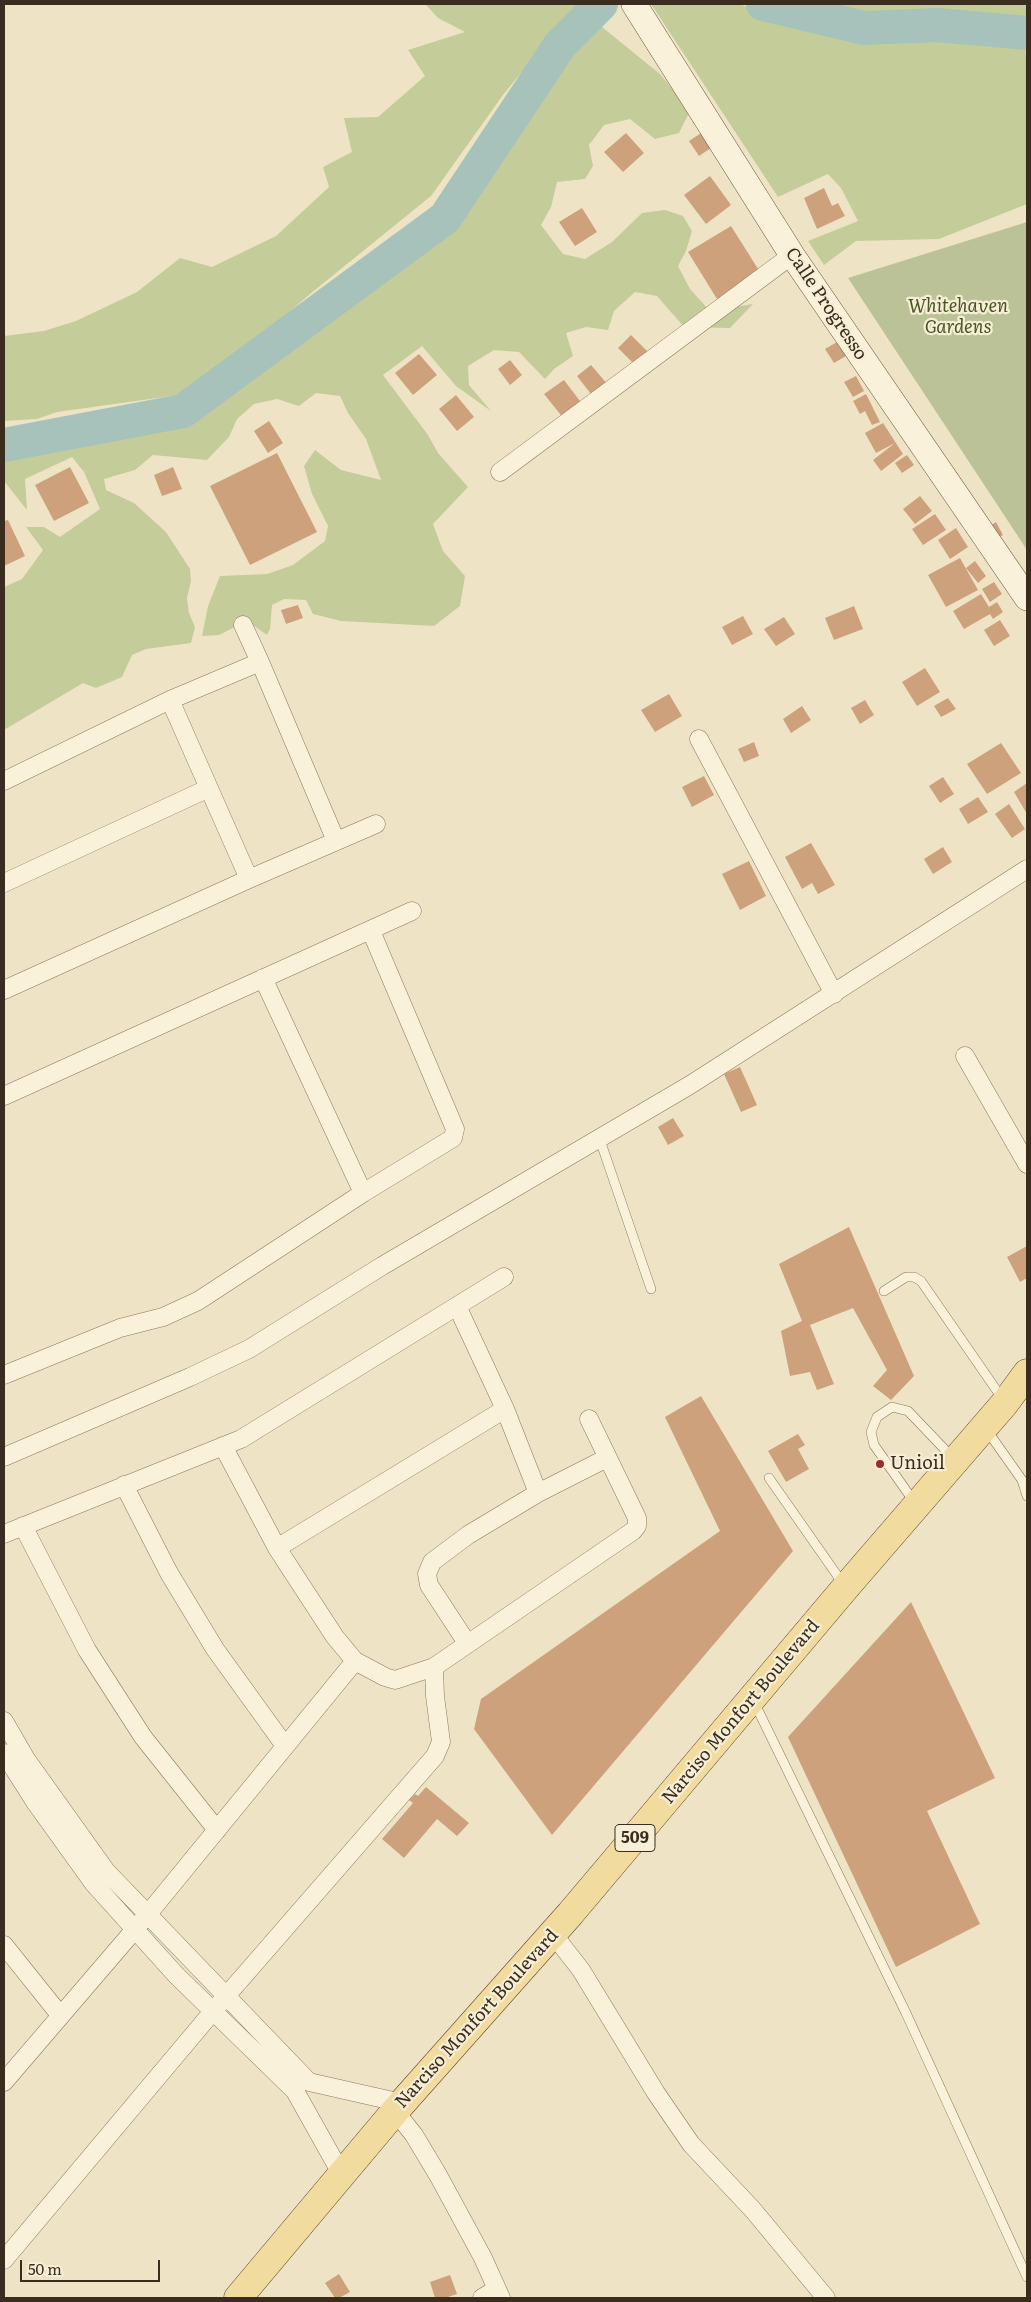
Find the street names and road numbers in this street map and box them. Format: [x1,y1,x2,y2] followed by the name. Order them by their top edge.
[780,244,872,364] street label: Calle Progresso
[658,1616,824,1808] street label: Narciso Monfort Boulevard
[615,1825,655,1852] road number: 509
[391,1925,563,2113] street label: Narciso Monfort Boulevard

